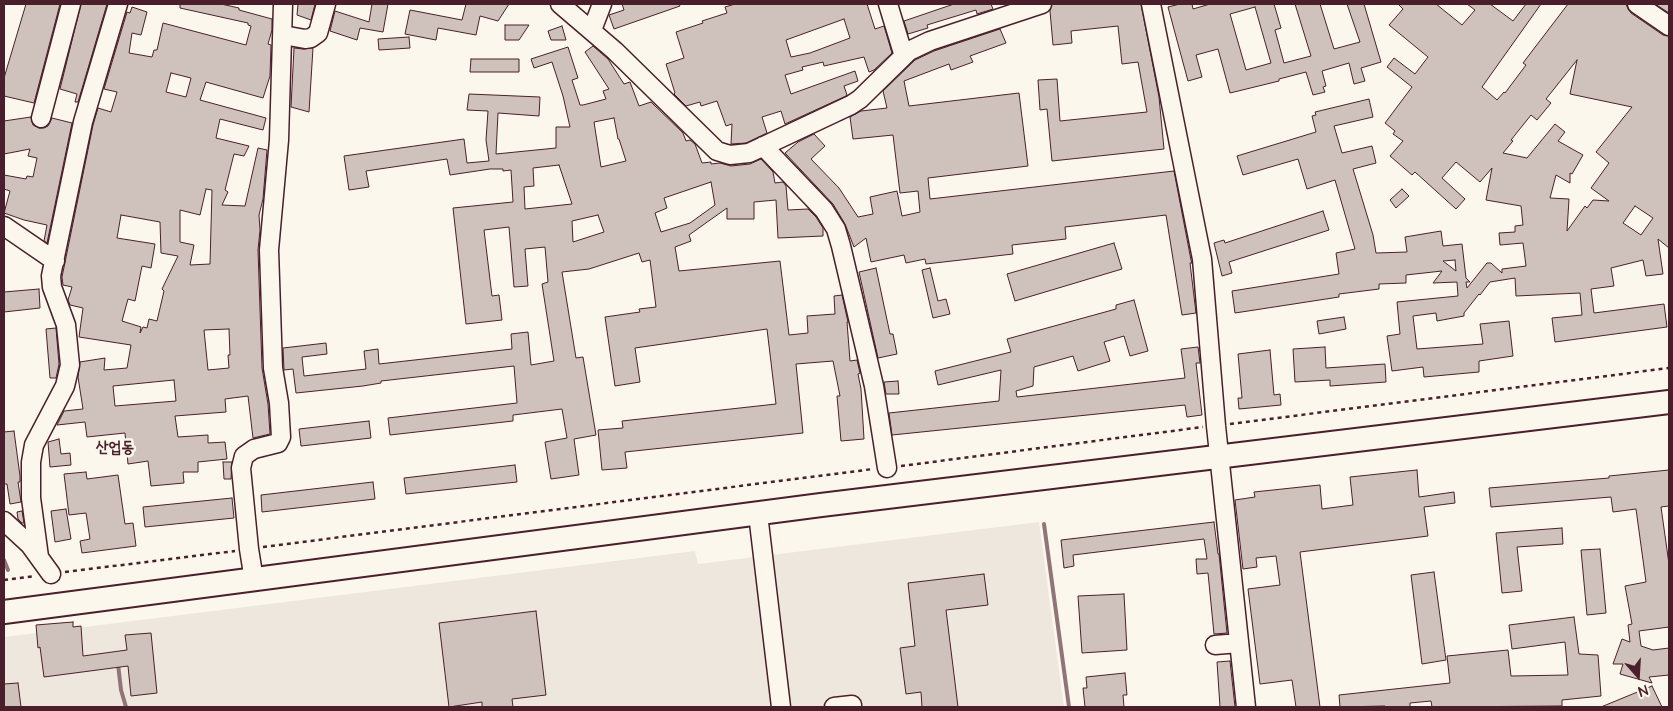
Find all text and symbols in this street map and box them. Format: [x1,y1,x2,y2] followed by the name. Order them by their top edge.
[96,439,134,459] district label: 산업동
[1613,651,1663,701] north arrow
[1635,679,1650,701] text: N

